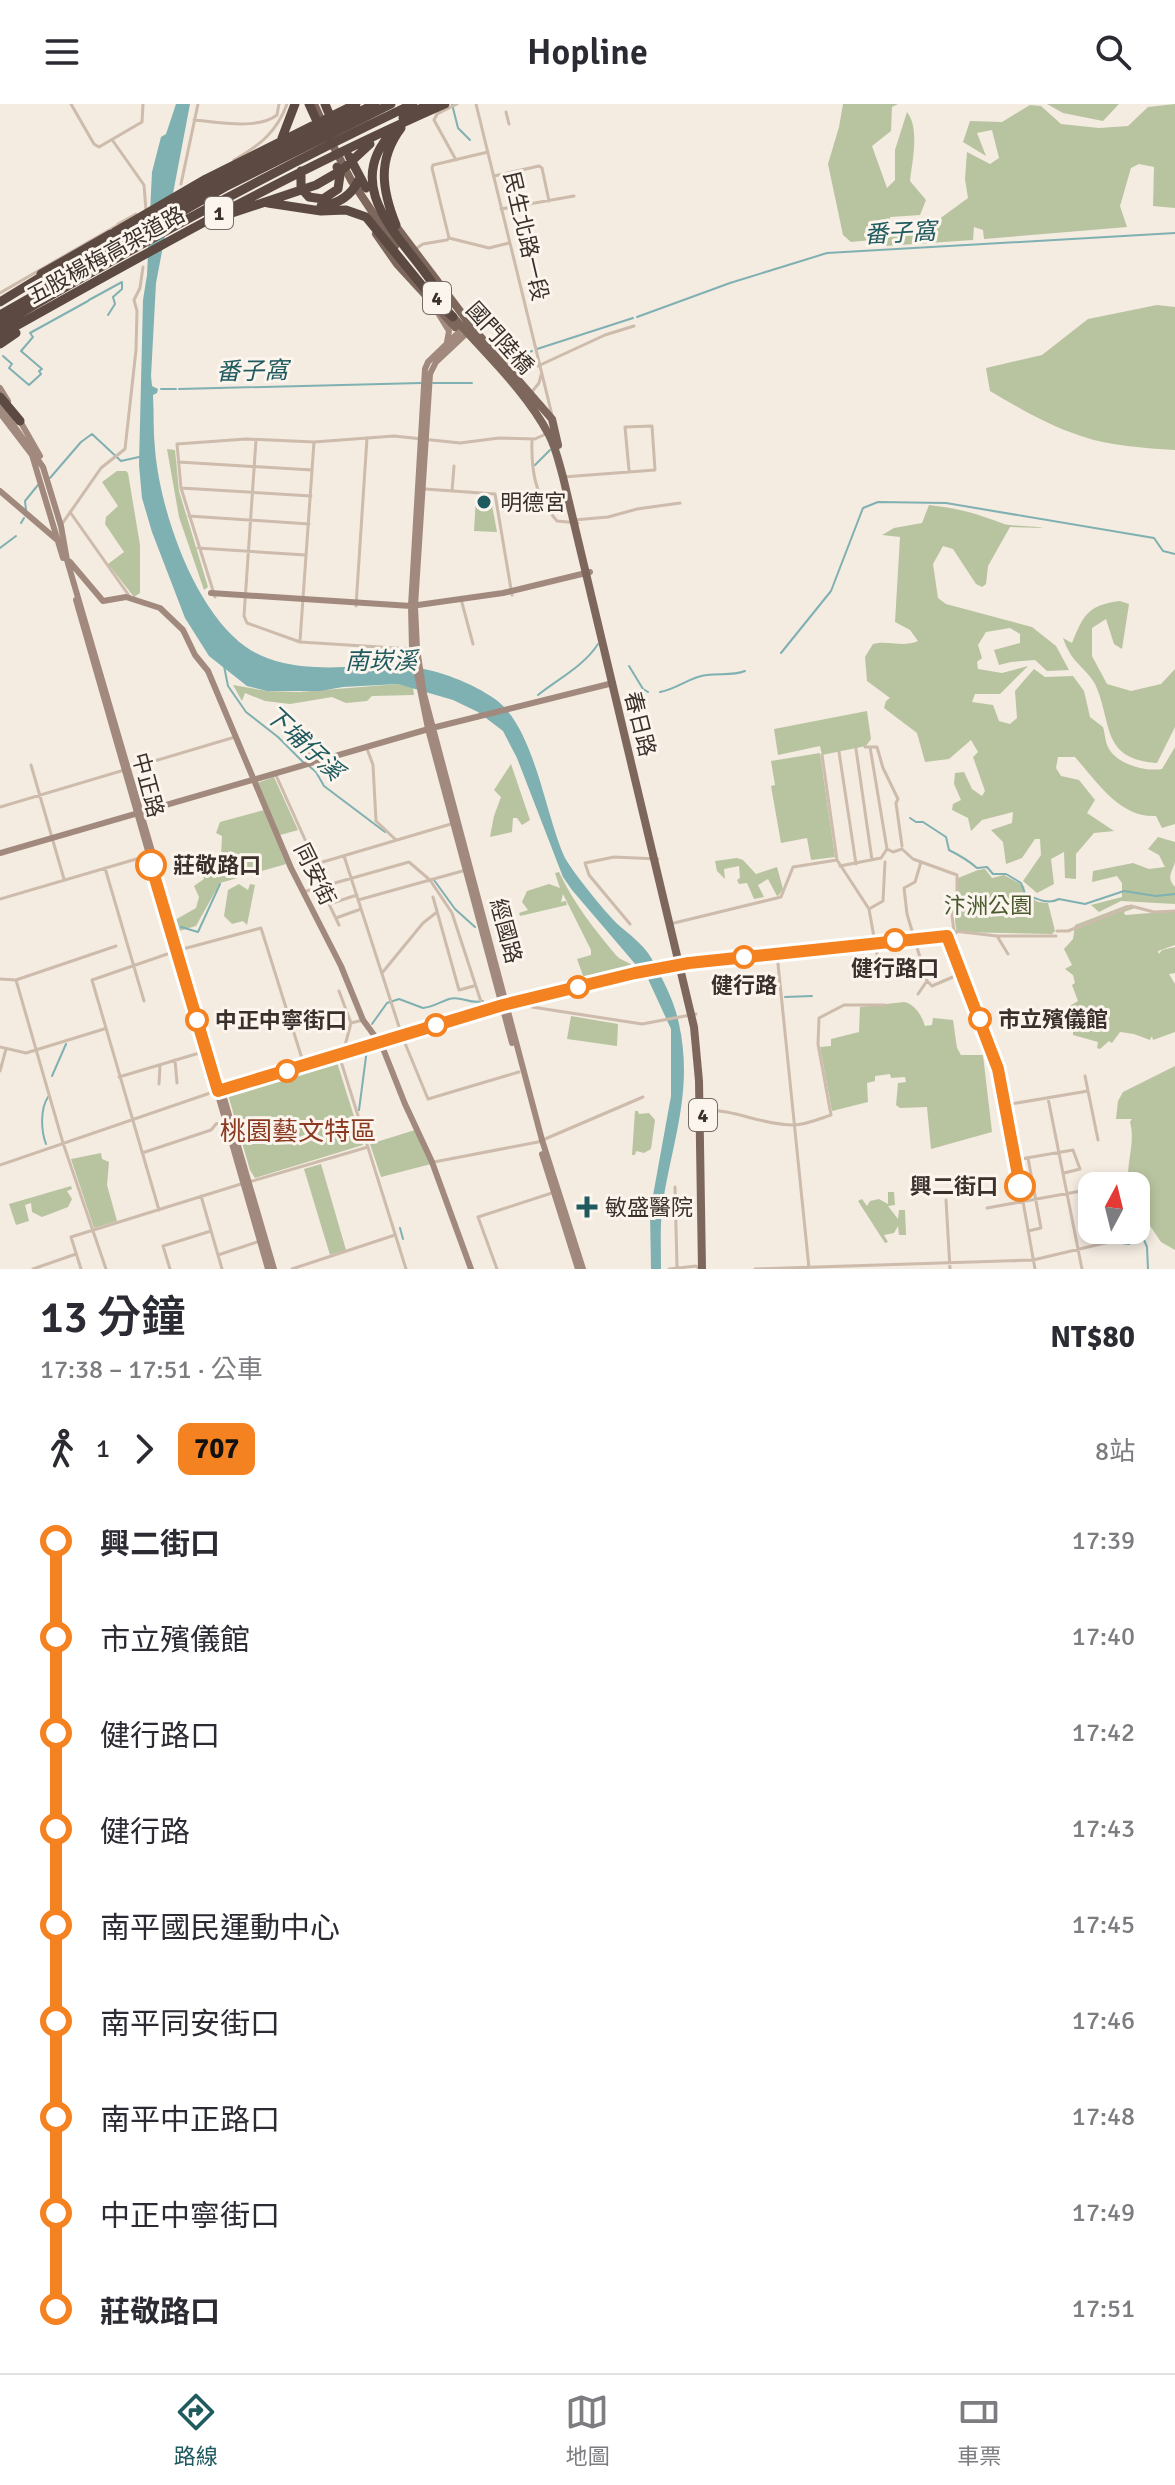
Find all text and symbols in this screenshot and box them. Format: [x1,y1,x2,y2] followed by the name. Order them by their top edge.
[40,30,84,74] icon: menu
[527,30,648,75] text: Hopline
[1091,30,1135,74] icon: search
[498,169,554,303] street label: 民生北路一段
[205,197,233,229] road number: 1
[22,201,190,309] street label: 五股楊梅高架道路
[863,216,941,250] water label: 番子窩
[423,282,451,314] road number: 4
[461,296,539,380] street label: 國門陸橋
[216,355,292,387] water label: 番子窩
[500,489,566,516] place label: 明德宮
[475,493,493,511] marker: 明德宮
[345,646,420,676] water label: 南崁溪
[619,689,661,759] street label: 春日路
[259,699,352,789] water label: 下埔仔溪
[126,750,170,820] street label: 中正路
[288,838,342,910] street label: 同安街
[136,850,166,880] marker: 莊敬路口
[173,852,261,879] place label: 莊敬路口
[944,892,1032,919] park label: 汴洲公園
[484,896,528,966] street label: 經國路
[884,929,906,951] marker: 健行路口
[733,946,755,968] marker: 健行路
[851,955,939,982] place label: 健行路口
[711,972,777,999] place label: 健行路
[567,976,589,998] unlabelled marker
[998,1006,1108,1033] place label: 市立殯儀館
[215,1007,347,1034] place label: 中正中寧街口
[969,1008,991,1030] marker: 市立殯儀館
[186,1009,208,1031] marker: 中正中寧街口
[425,1014,447,1036] unlabelled marker
[276,1060,298,1082] unlabelled marker
[689,1099,717,1131] road number: 4
[220,1116,376,1148] district label: 桃園藝文特區
[1005,1171,1035,1201] marker: 興二街口
[1078,1172,1150,1244] north arrow
[1078,1172,1150,1244] map controls
[910,1173,998,1200] place label: 興二街口
[605,1194,693,1221] place label: 敏盛醫院
[576,1196,598,1218] marker: 敏盛醫院
[40,1291,185,1345] text: 13 分鐘
[1050,1319,1135,1356] text: NT$80
[40,1354,263,1386] text: 17:38 – 17:51 · 公車
[40,1427,84,1471] icon: walk
[122,1427,166,1471] icon: forward
[194,1432,239,1466] text: 707
[96,1433,110,1465] text: 1
[1095,1436,1135,1468] text: 8站
[1072,1525,1135,1557] text: 17:39
[100,1526,220,1563] text: 興二街口
[1072,1621,1135,1653] text: 17:40
[100,1622,250,1659] text: 市立殯儀館
[1072,1717,1135,1749] text: 17:42
[100,1718,220,1755] text: 健行路口
[1072,1813,1135,1845] text: 17:43
[100,1814,190,1851] text: 健行路
[1072,1909,1135,1941] text: 17:45
[100,1910,340,1947] text: 南平國民運動中心
[1072,2005,1135,2037] text: 17:46
[100,2006,280,2043] text: 南平同安街口
[1072,2101,1135,2133] text: 17:48
[100,2102,280,2139] text: 南平中正路口
[1072,2197,1135,2229] text: 17:49
[100,2198,280,2235] text: 中正中寧街口
[1072,2293,1135,2325] text: 17:51
[100,2294,220,2331] text: 莊敬路口
[174,2390,218,2470] tab: 路線
[565,2390,609,2470] tab: 地圖
[957,2390,1001,2470] tab: 車票

